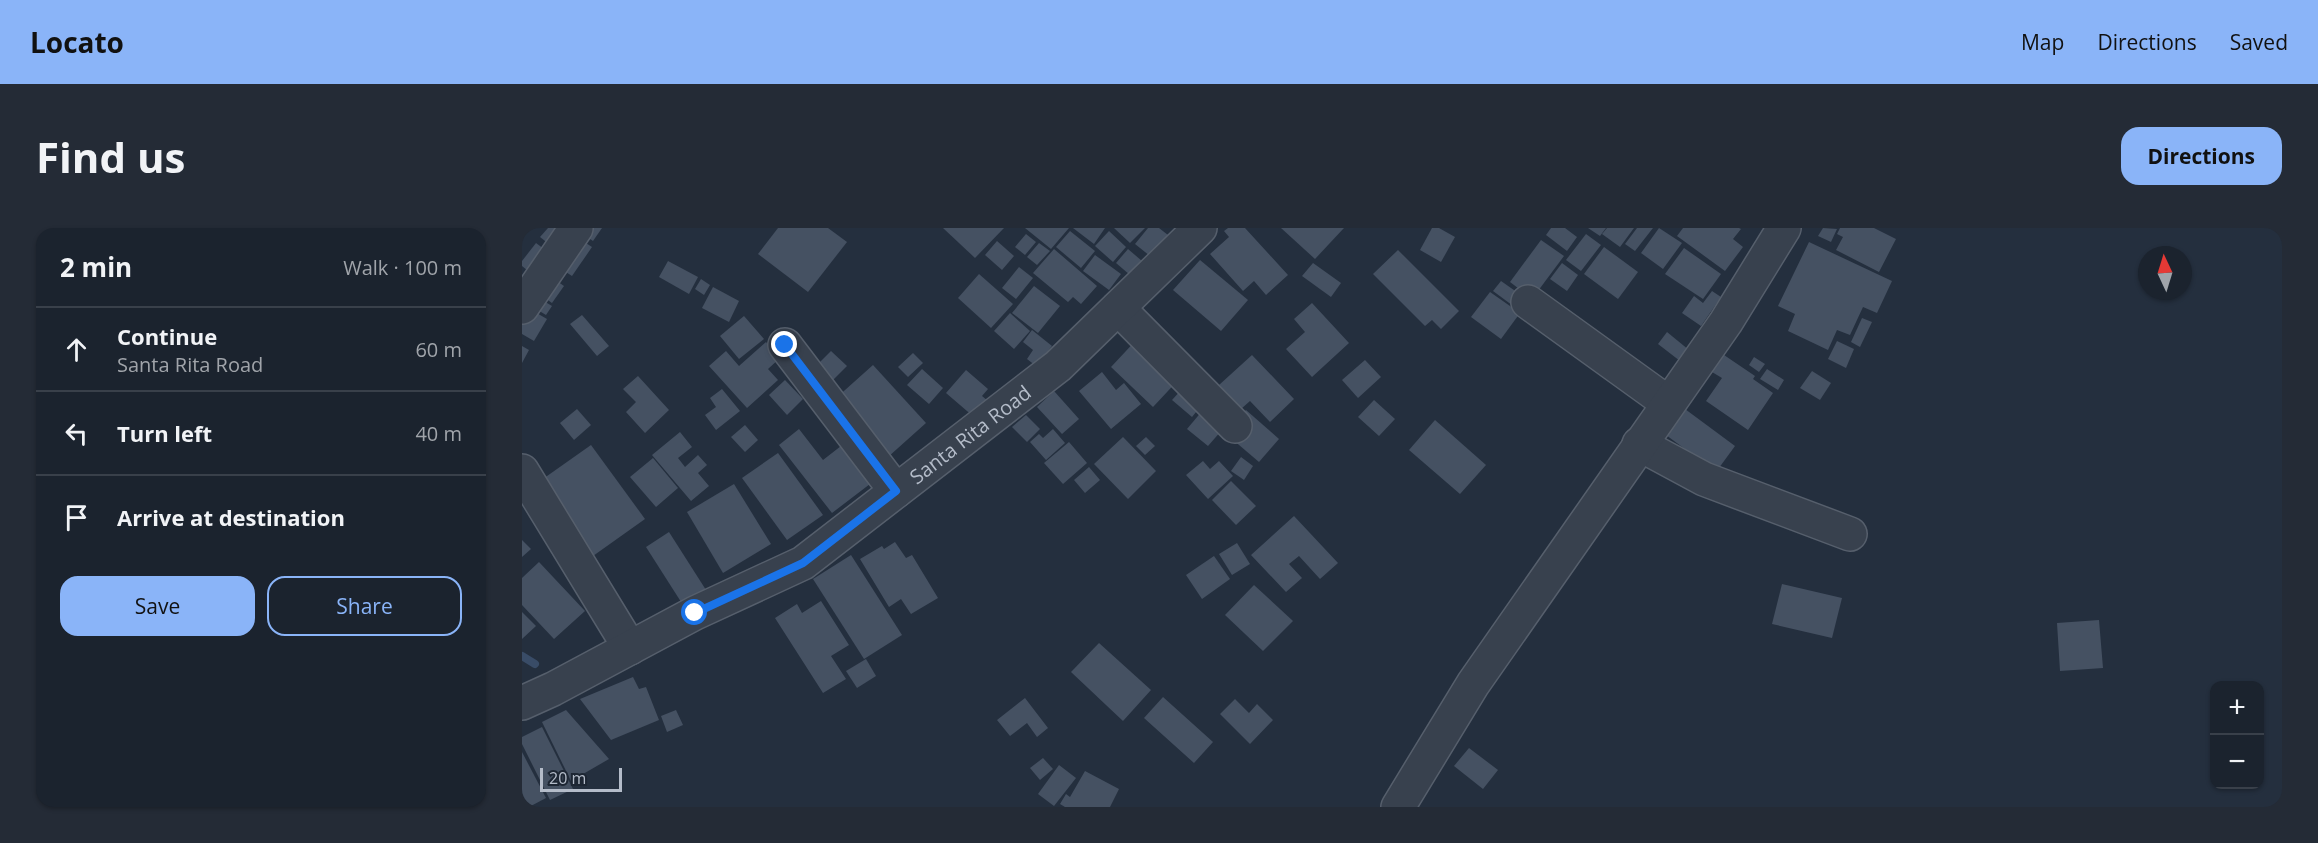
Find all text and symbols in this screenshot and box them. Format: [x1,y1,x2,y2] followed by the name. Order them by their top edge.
[30,23,124,61] text: Locato
[2021,28,2064,56] text: Map
[2097,28,2197,56] text: Directions
[2230,28,2288,56] text: Saved
[2121,127,2282,185] button: Directions
[36,128,185,185] text: Find us
[2138,246,2192,300] north arrow
[60,249,132,285] text: 2 min
[343,254,462,281] text: Walk · 100 m
[117,321,217,351] text: Continue
[771,331,797,357] route end
[60,333,93,366] icon: ahead
[415,336,462,363] text: 60 m
[117,351,263,378] text: Santa Rita Road
[904,379,1036,490] street label: Santa Rita Road
[60,417,93,450] icon: left
[117,418,212,448] text: Turn left
[415,420,462,447] text: 40 m
[60,501,93,534] icon: arrive
[117,502,345,532] text: Arrive at destination
[60,576,255,636] button: Save
[267,576,462,636] button: Share
[681,599,707,625] route start
[2210,681,2264,789] map controls
[2210,681,2264,735] button: +
[2210,735,2264,789] button: −
[540,765,622,792] scale bar
[549,767,586,789] text: 20 m

